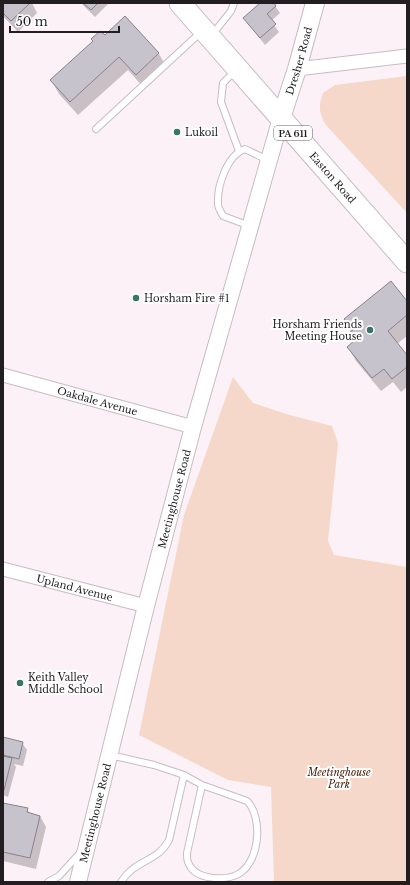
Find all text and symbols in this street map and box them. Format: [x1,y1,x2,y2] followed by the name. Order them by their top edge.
[10,8,119,34] scale bar
[16,14,48,29] text: 50 m
[283,25,315,96] street label: Dresher Road
[185,126,218,139] place label: Lukoil
[274,126,312,140] road number: PA 611
[172,127,182,137] marker: Lukoil
[307,149,359,206] street label: Easton Road
[144,292,229,305] place label: Horsham Fire #1
[131,293,141,303] marker: Horsham Fire #1
[272,318,362,343] place label: Horsham Friends Meeting House
[365,325,375,335] marker: Horsham Friends Meeting House
[56,384,139,418] street label: Oakdale Avenue
[155,448,193,550] street label: Meetinghouse Road
[35,571,114,604] street label: Upland Avenue
[28,671,103,696] place label: Keith Valley Middle School
[15,678,25,688] marker: Keith Valley Middle School
[76,762,114,864] street label: Meetinghouse Road
[306,766,371,791] park label: Meetinghouse Park

